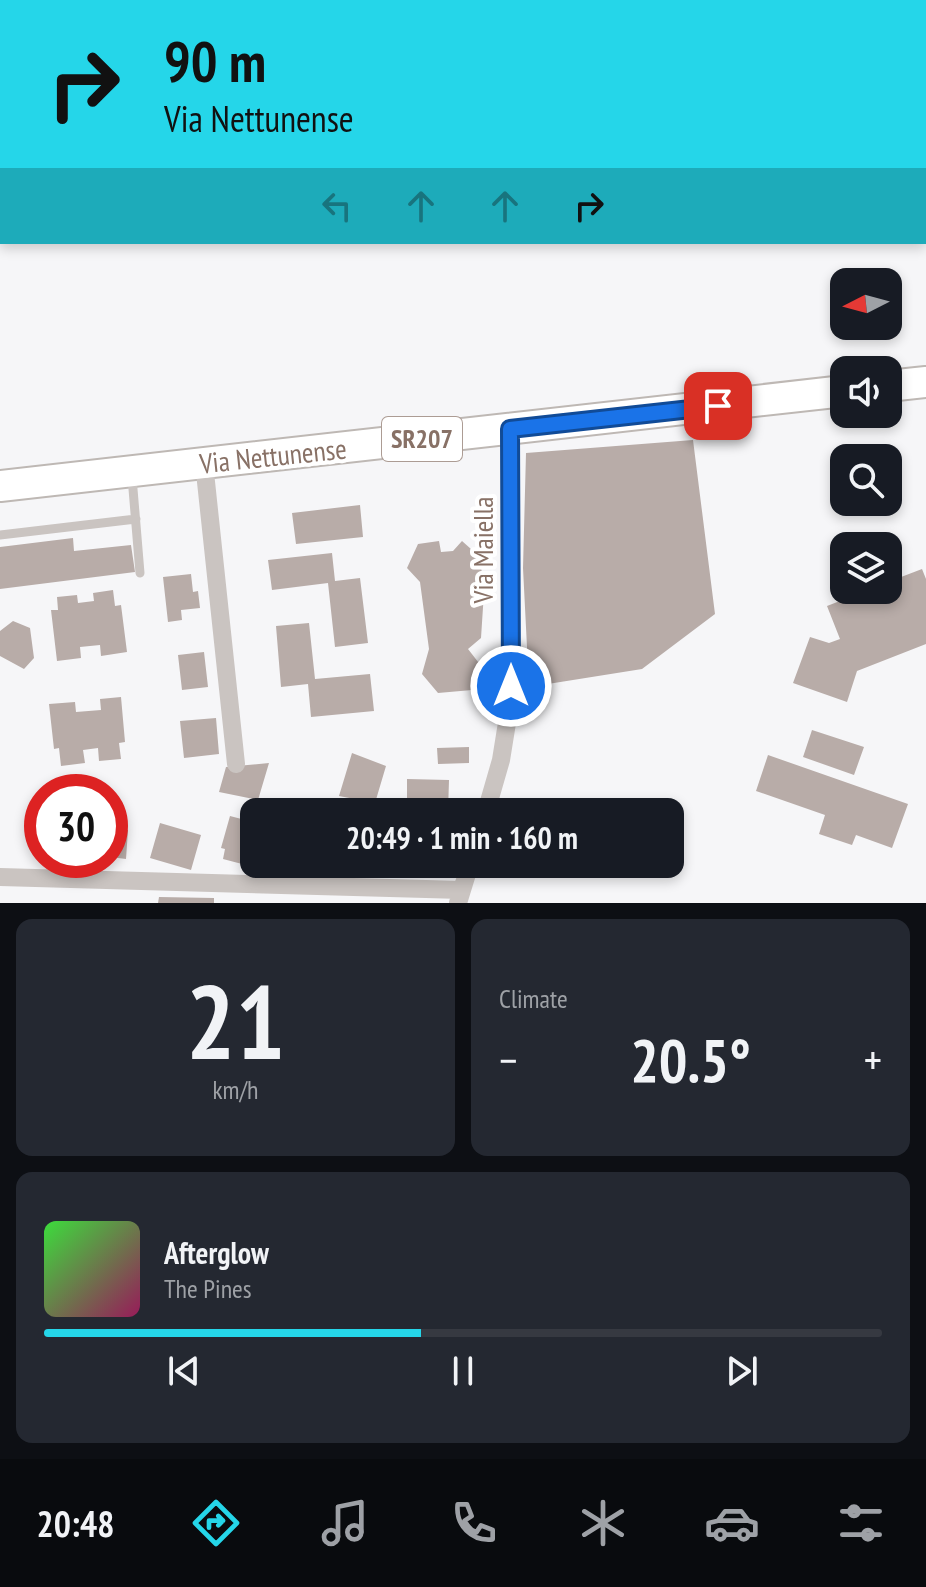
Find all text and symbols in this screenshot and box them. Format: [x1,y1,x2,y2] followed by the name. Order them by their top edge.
[164,25,266,97] text: 90 m
[32,32,136,136] icon: right
[164,95,354,142] text: Via Nettunense
[315,184,359,228] icon: left
[399,184,443,228] icon: ahead
[483,184,527,228] icon: ahead
[567,184,611,228] icon: right
[830,268,902,340] north arrow
[830,268,902,604] map controls
[830,356,902,428] button: sound
[684,372,752,440] pin
[696,384,740,428] icon: arrive
[382,417,462,461] road number: SR207
[197,429,348,482] street label: Via Nettunense
[830,444,902,516] button: search
[464,496,501,605] street label: Via Maiella
[830,532,902,604] button: layers
[469,644,553,728] position arrow
[24,774,128,878] speed limit sign: 30
[346,818,578,857] text: 20:49 · 1 min · 160 m
[186,953,285,1088] text: 21
[499,982,568,1015] text: Climate
[630,1021,751,1099] text: 20.5°
[499,1031,517,1088] text: −
[864,1031,882,1088] text: +
[212,1073,259,1106] text: km/h
[164,1233,269,1272] text: Afterglow
[164,1272,252,1305] text: The Pines
[162,1349,206,1393] icon: previous
[441,1349,485,1393] icon: pause
[720,1349,764,1393] icon: next
[188,1495,244,1551] icon: directions
[317,1495,373,1551] icon: music
[446,1495,502,1551] icon: phone
[575,1495,631,1551] icon: climate
[704,1495,760,1551] icon: car
[833,1495,889,1551] icon: filters
[37,1500,114,1547] text: 20:48

